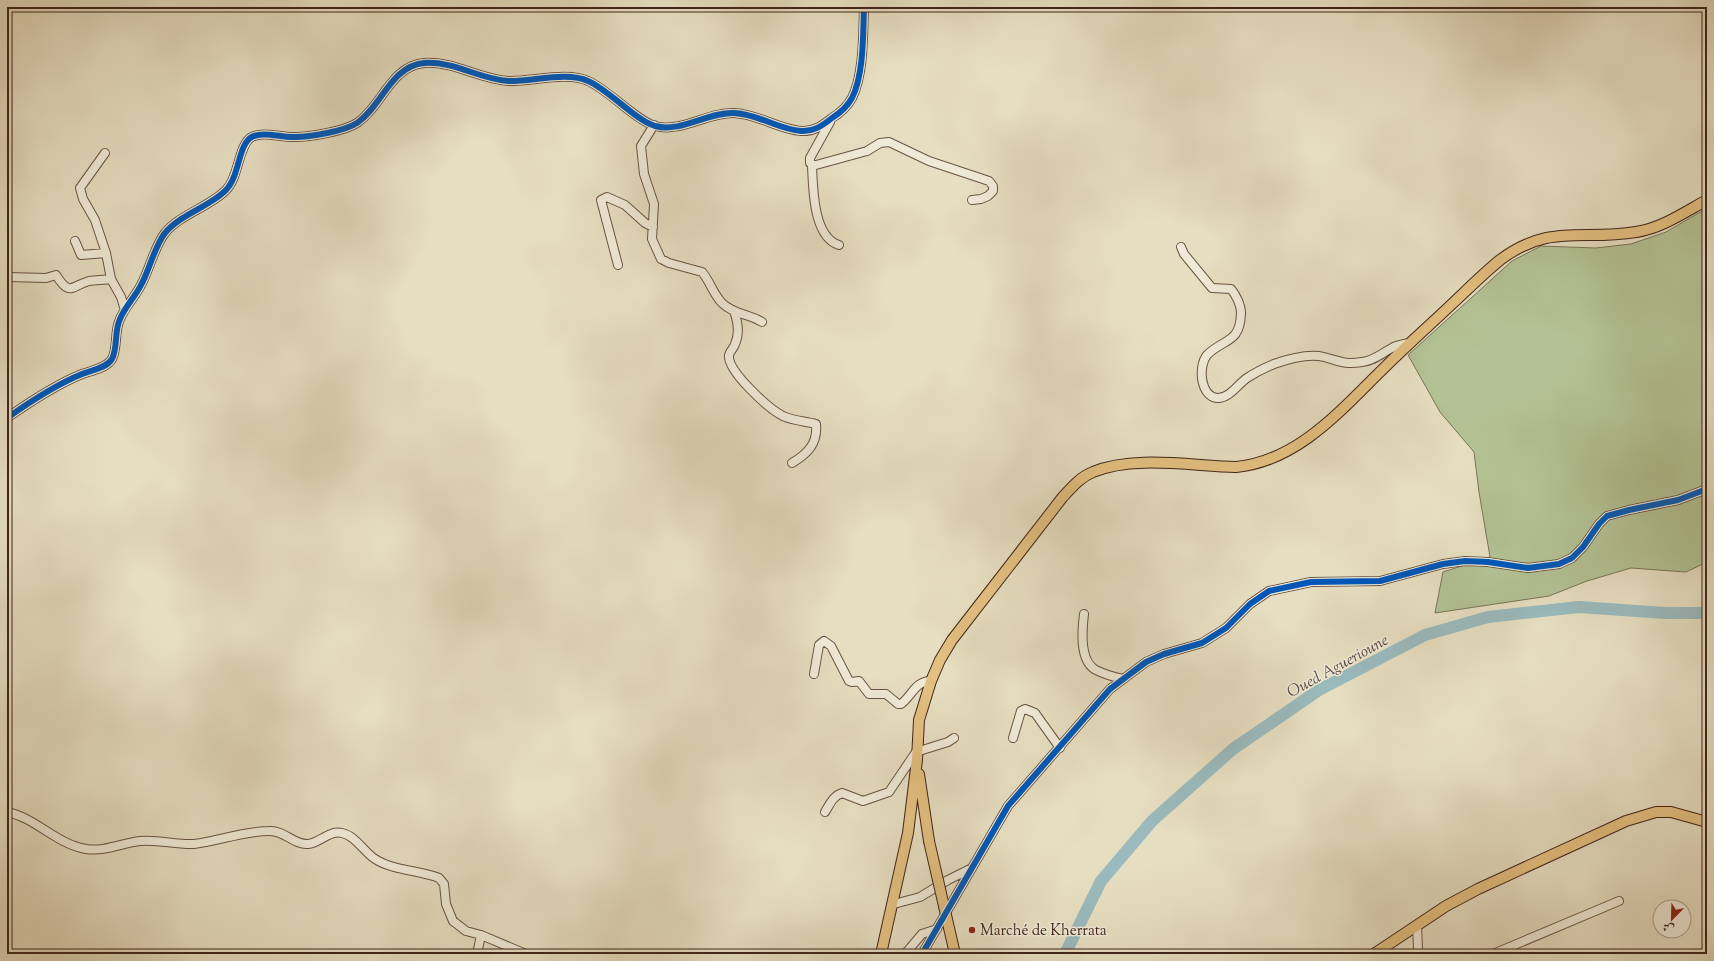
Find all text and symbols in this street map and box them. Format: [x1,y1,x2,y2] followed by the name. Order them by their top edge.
[1283,630,1393,705] water label: Oued Aguerioune
[1652,899,1692,939] north arrow
[1660,918,1677,937] text: ش
[980,921,1107,942] place label: Marché de Kherrata
[967,925,977,935] marker: Marché de Kherrata

